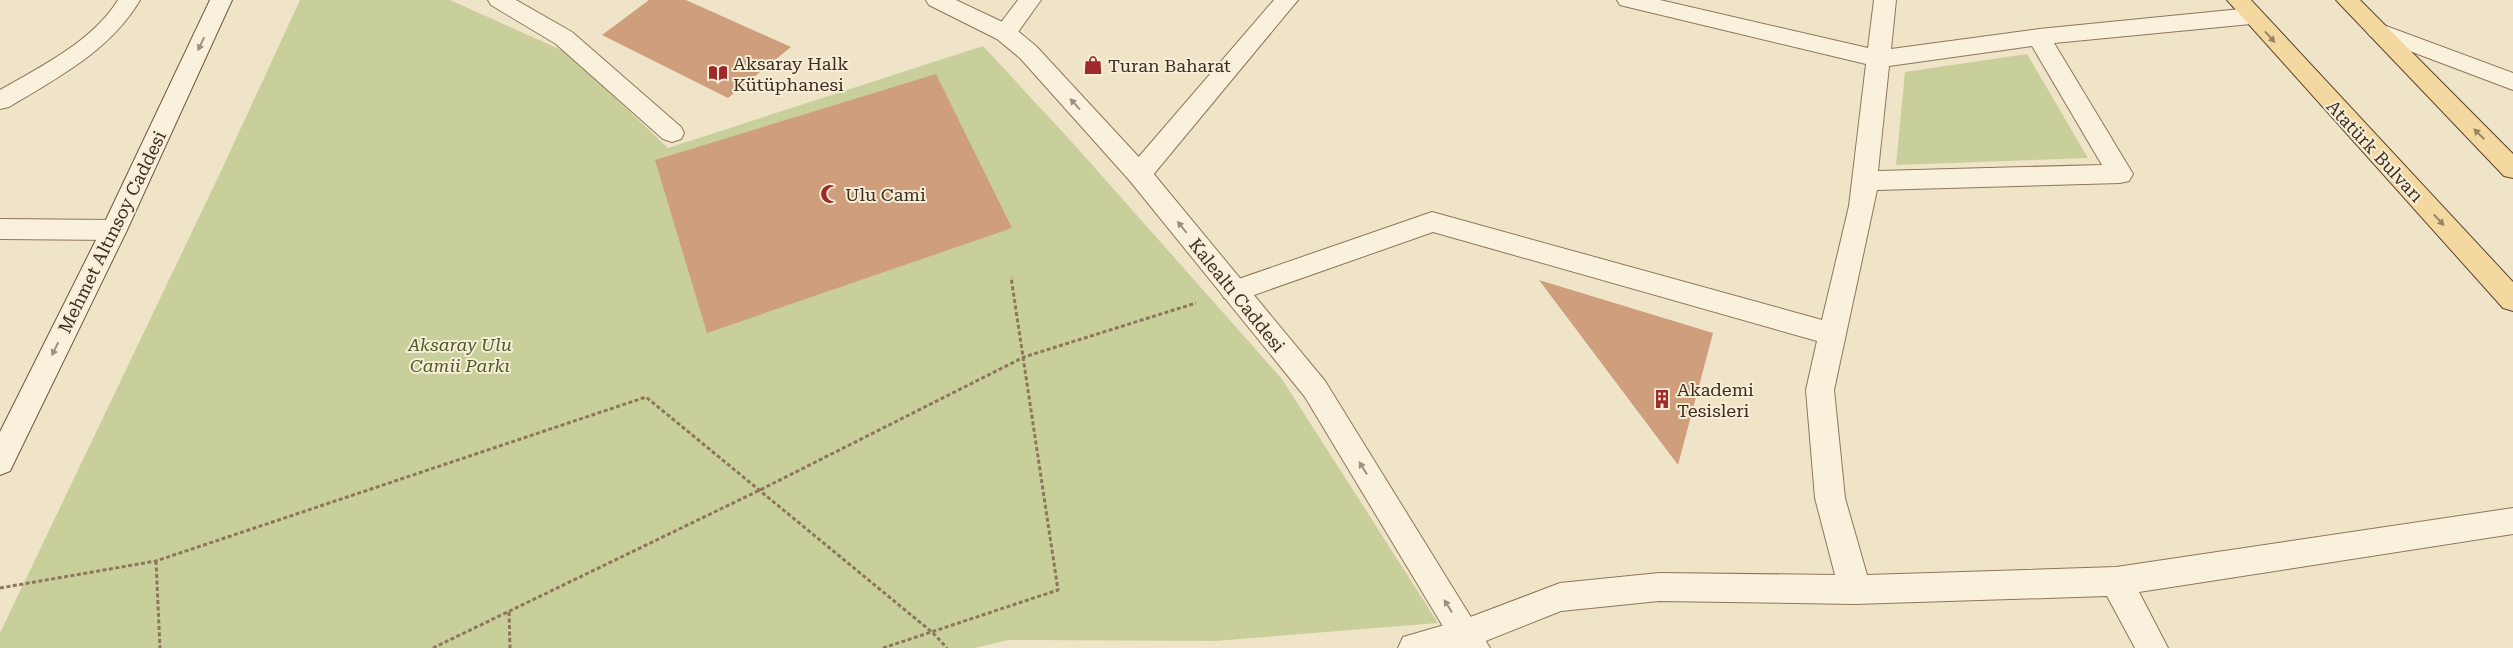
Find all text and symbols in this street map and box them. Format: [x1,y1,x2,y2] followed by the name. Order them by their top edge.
[2264,30,2275,43] one-way arrow
[196,37,204,51] one-way arrow
[733,53,849,95] place label: Aksaray Halk Kütüphanesi
[1082,54,1104,76] shop icon: Turan Baharat
[1108,55,1231,76] place label: Turan Baharat
[707,62,729,84] library icon: Aksaray Halk Kütüphanesi
[2322,96,2428,206] street label: Atatürk Bulvarı
[1069,98,1081,110] one-way arrow
[54,127,170,337] street label: Mehmet Altınsoy Caddesi
[2473,128,2485,140] one-way arrow
[819,183,841,205] mosque icon: Ulu Cami
[845,184,926,205] place label: Ulu Cami
[2433,214,2445,226] one-way arrow
[1176,221,1187,234] one-way arrow
[1185,234,1289,356] street label: Kalealtı Caddesi
[407,334,512,376] park label: Aksaray Ulu Camii Parkı
[51,342,59,356] one-way arrow
[1677,379,1754,421] place label: Akademi Tesisleri
[1651,388,1673,410] building icon: Akademi Tesisleri
[1359,461,1368,474] one-way arrow
[1444,600,1453,613] one-way arrow

